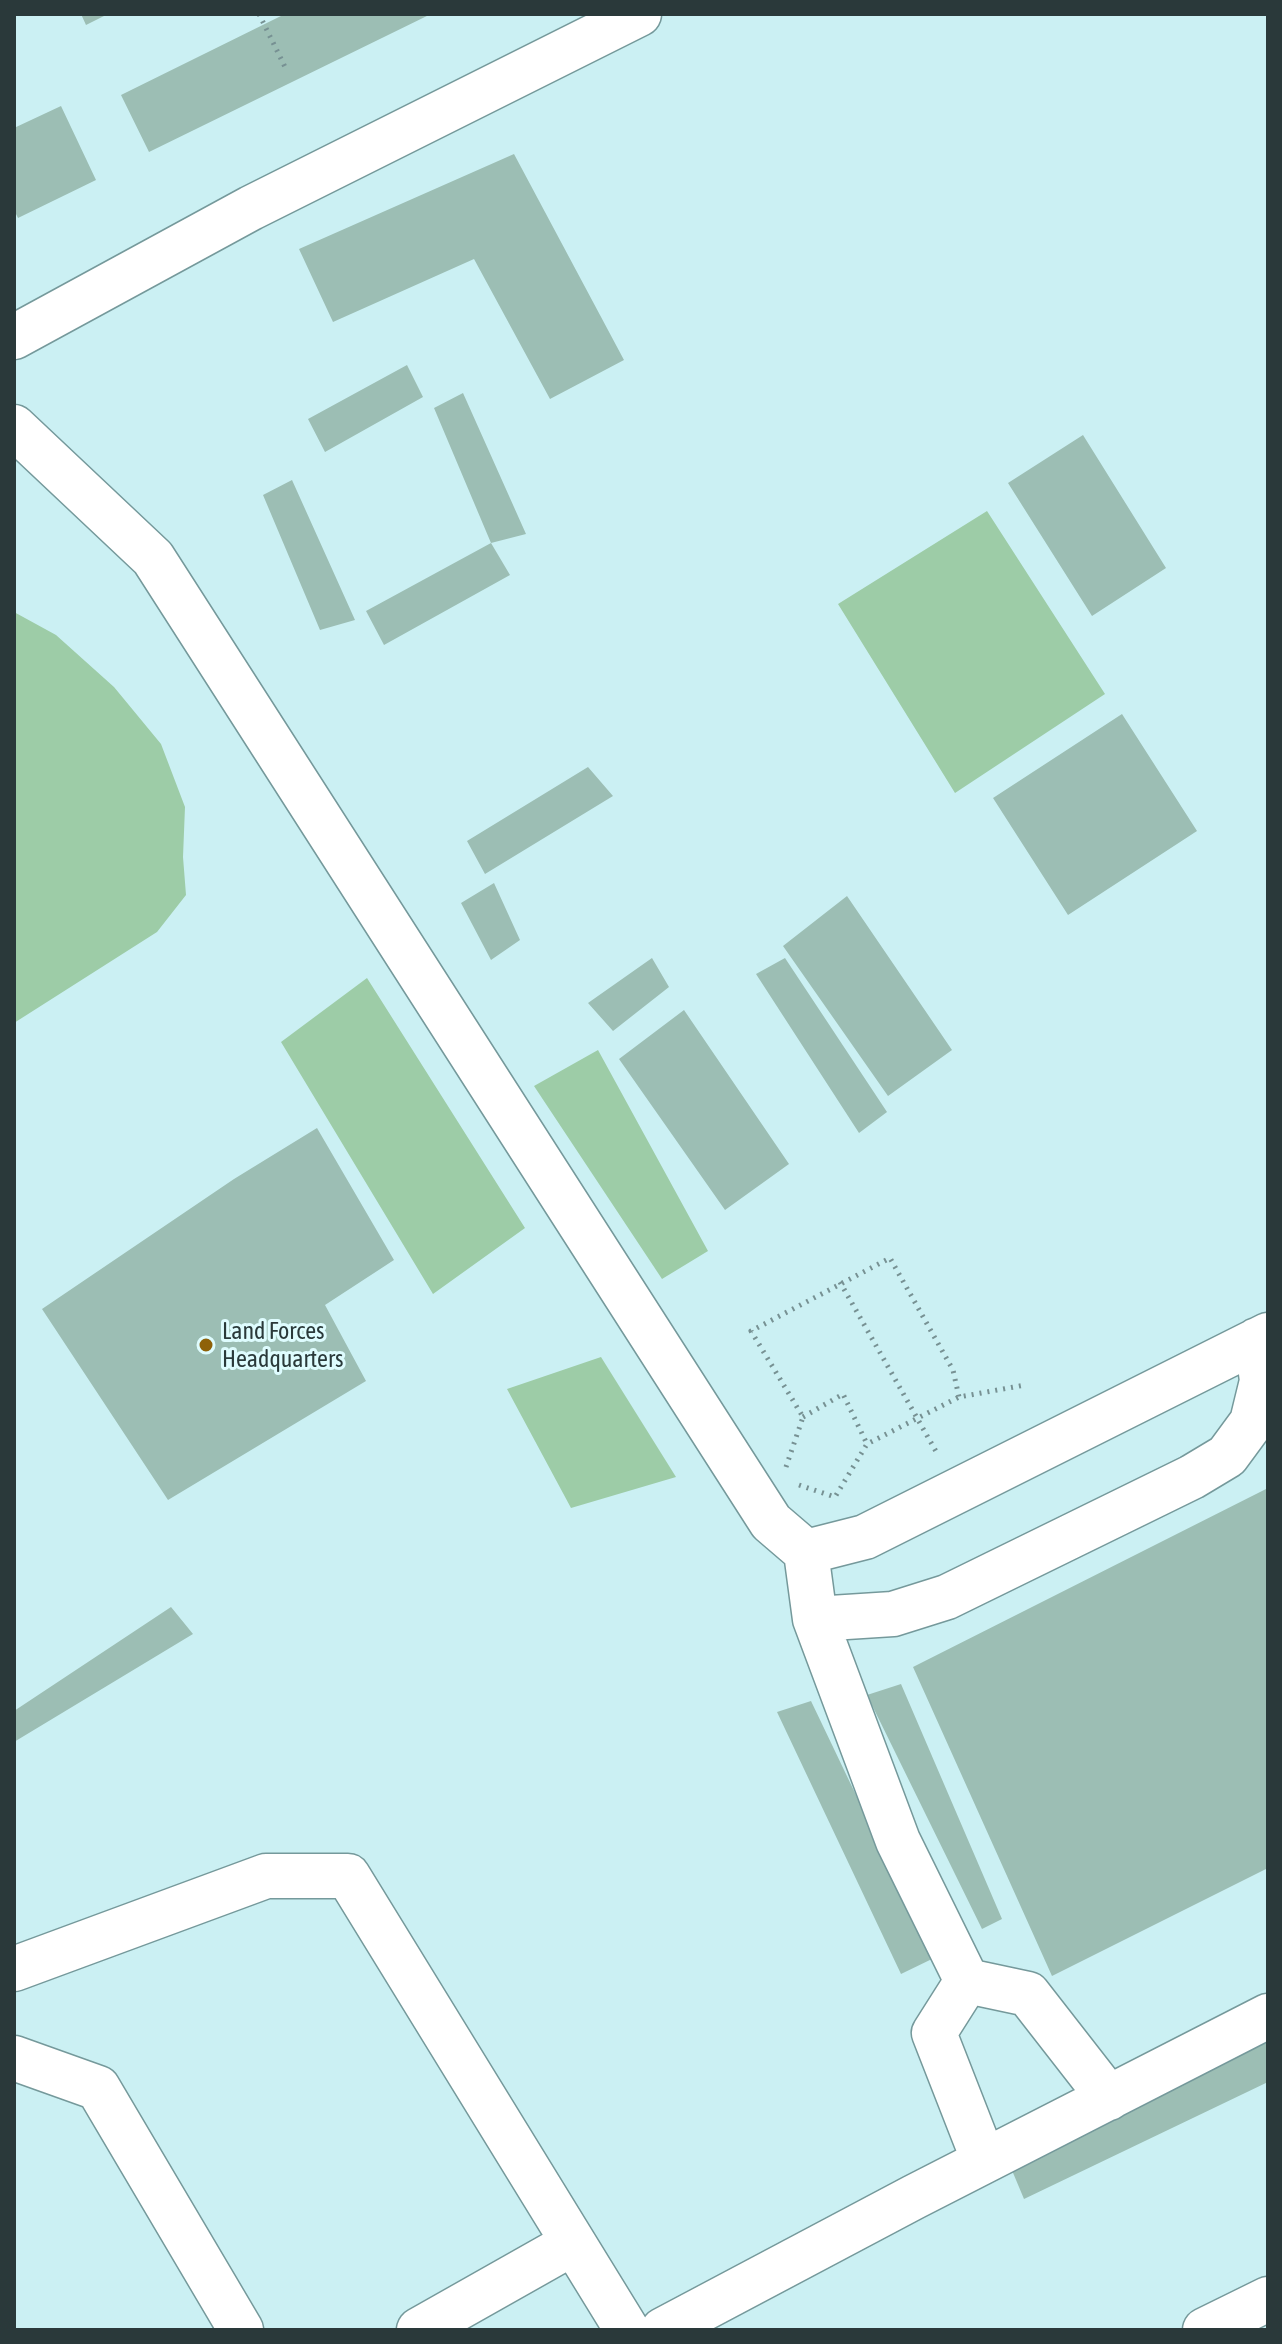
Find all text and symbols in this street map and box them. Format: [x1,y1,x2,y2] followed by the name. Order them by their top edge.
[222,1317,343,1373] place label: Land Forces Headquarters
[197,1336,215,1354] marker: Land Forces Headquarters

